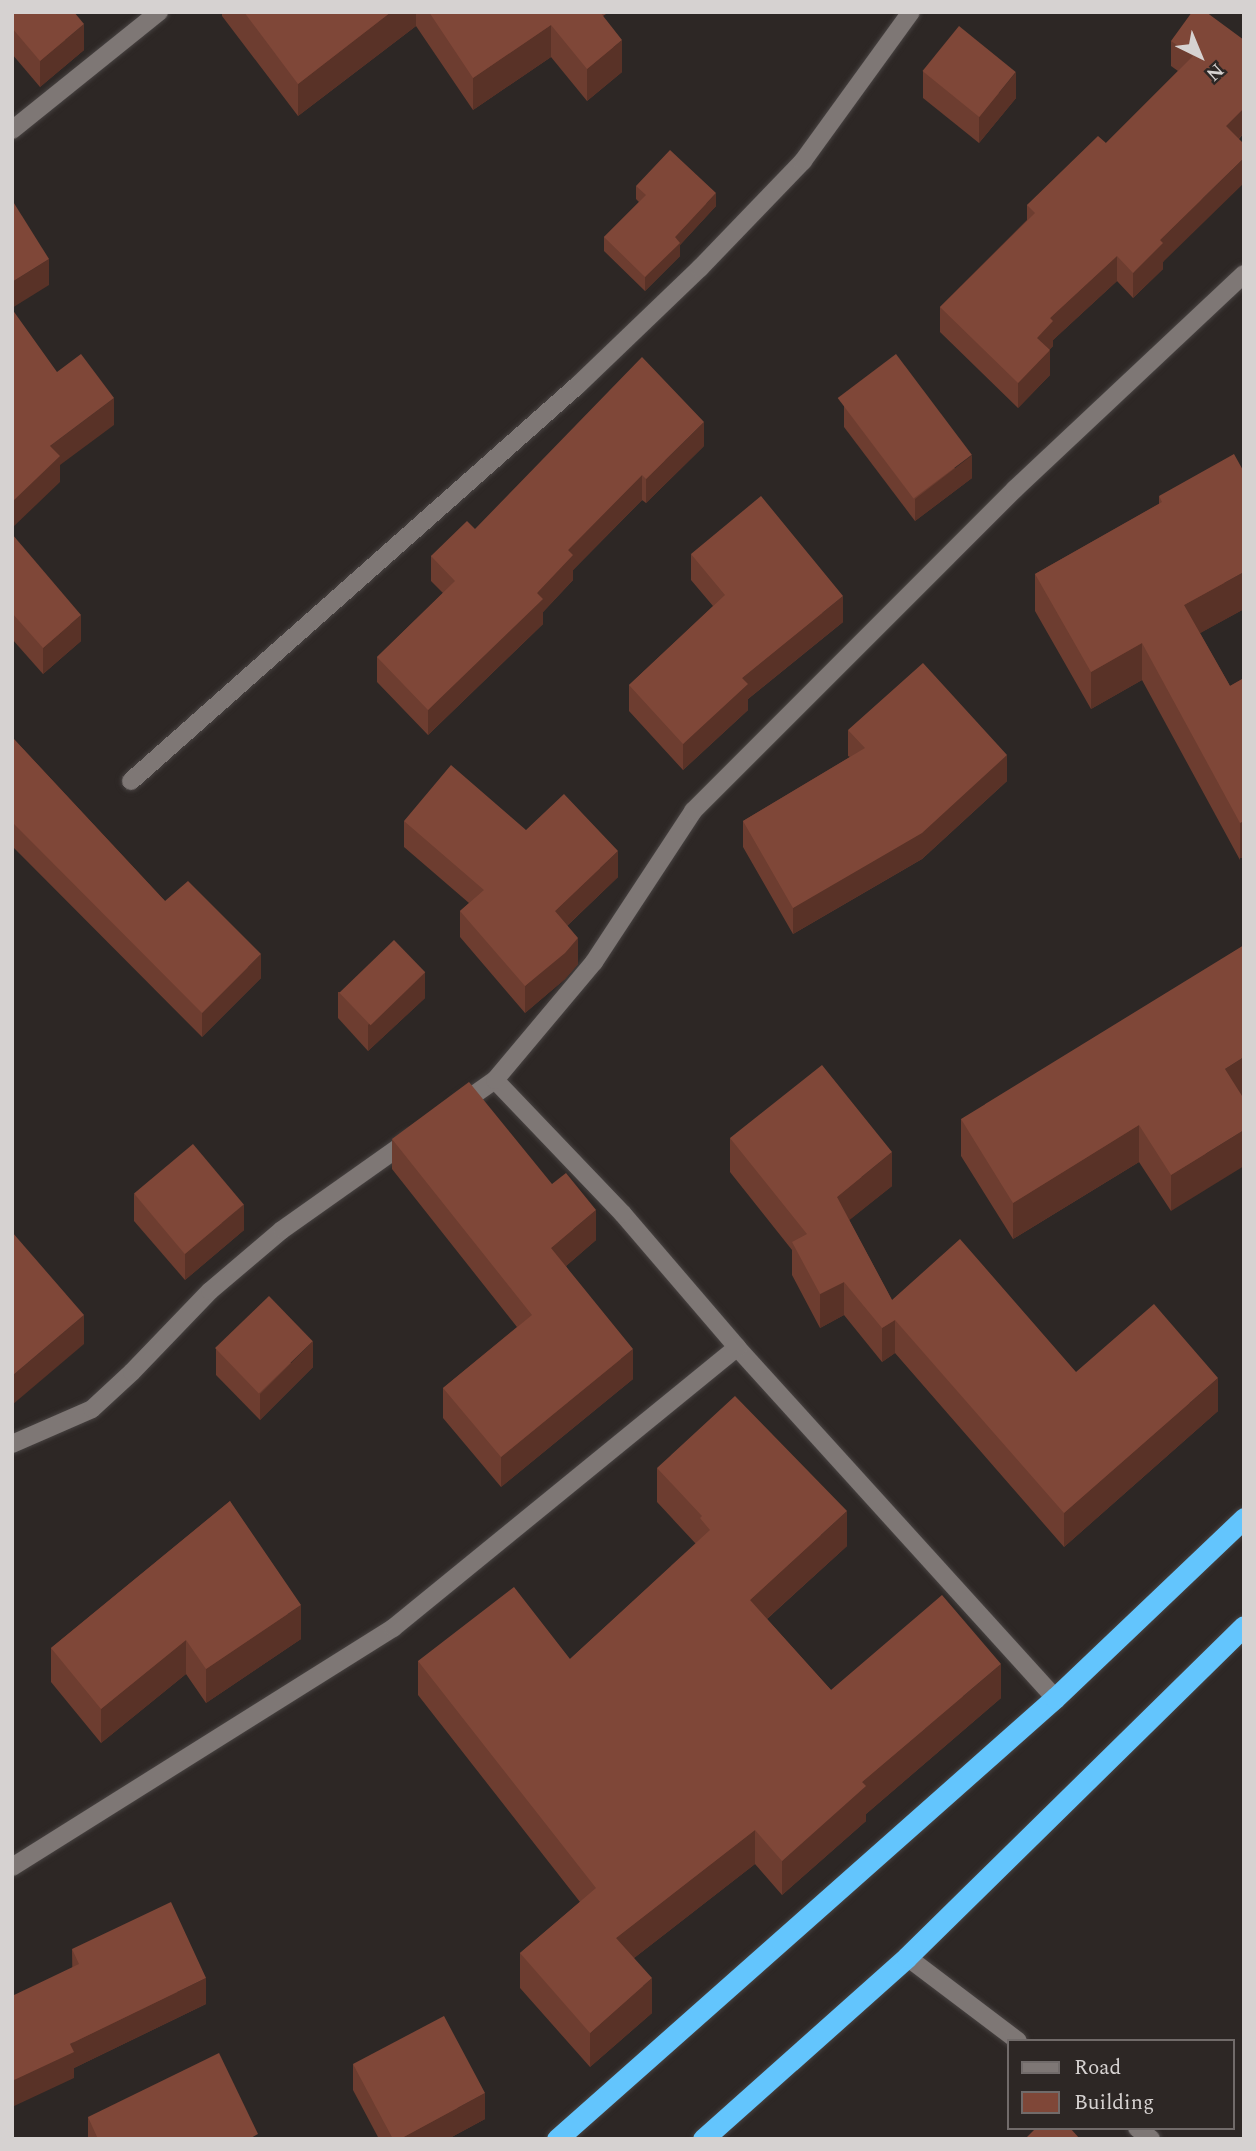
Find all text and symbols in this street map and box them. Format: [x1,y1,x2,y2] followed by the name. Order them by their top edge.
[1165,21,1235,91] north arrow
[1199,56,1230,88] text: N
[1007,2039,1235,2130] legend
[1074,2052,1121,2084] text: Road
[1074,2087,1154,2119] text: Building

